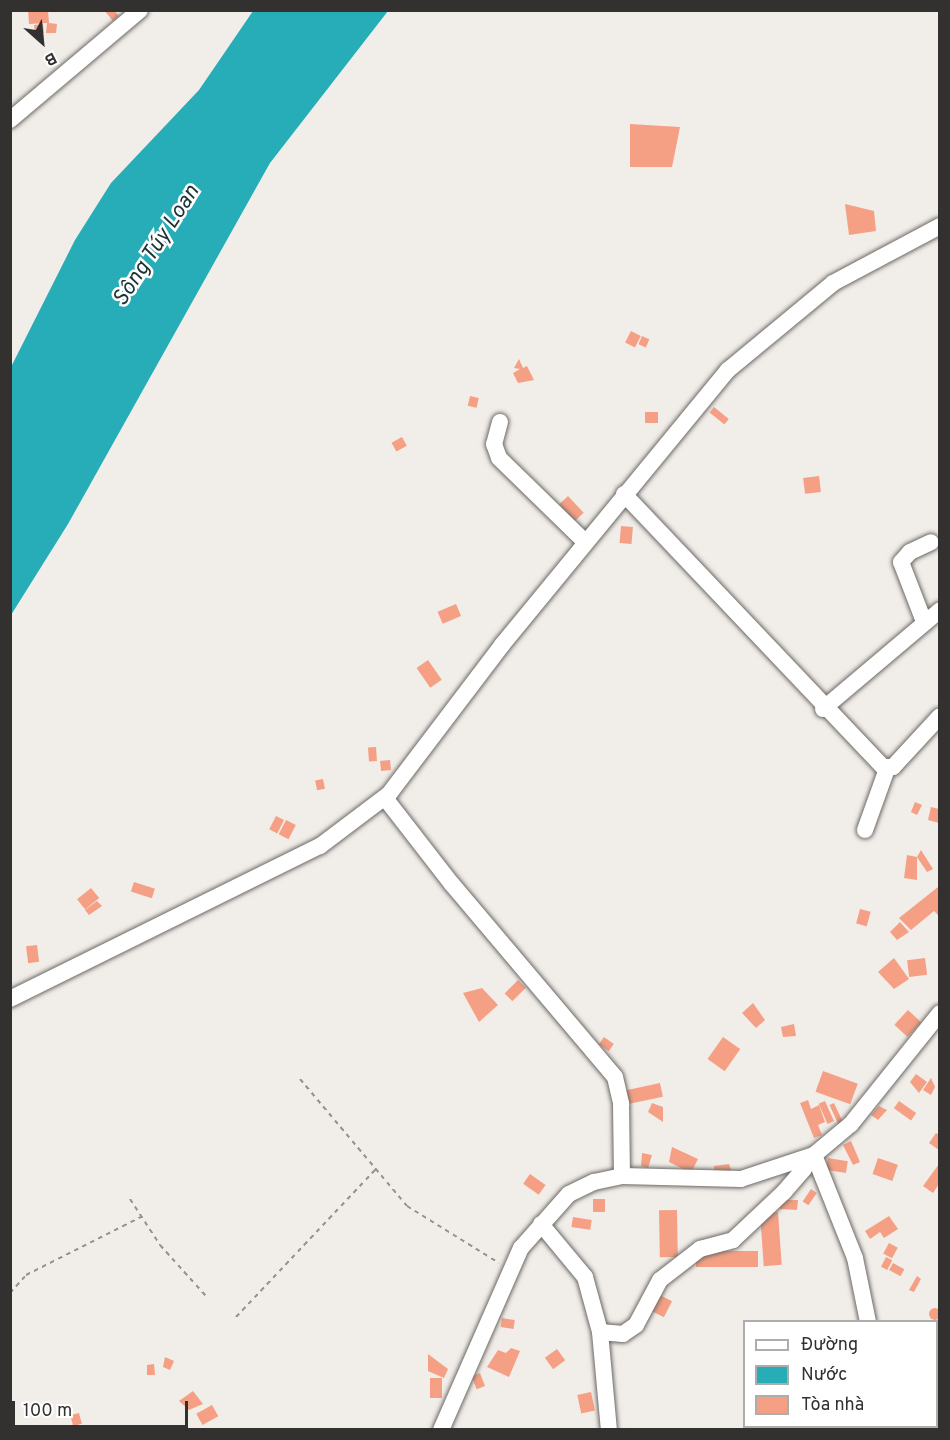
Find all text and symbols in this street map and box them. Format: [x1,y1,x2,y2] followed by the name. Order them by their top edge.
[12,12,72,72] north arrow
[41,47,60,69] text: B
[108,180,206,312] water label: Sông Túy Loan
[743,1320,938,1428] legend
[801,1334,858,1357] text: Đường
[801,1364,847,1387] text: Nước
[15,1389,190,1427] scale bar
[801,1394,864,1417] text: Tòa nhà
[23,1400,72,1423] text: 100 m

